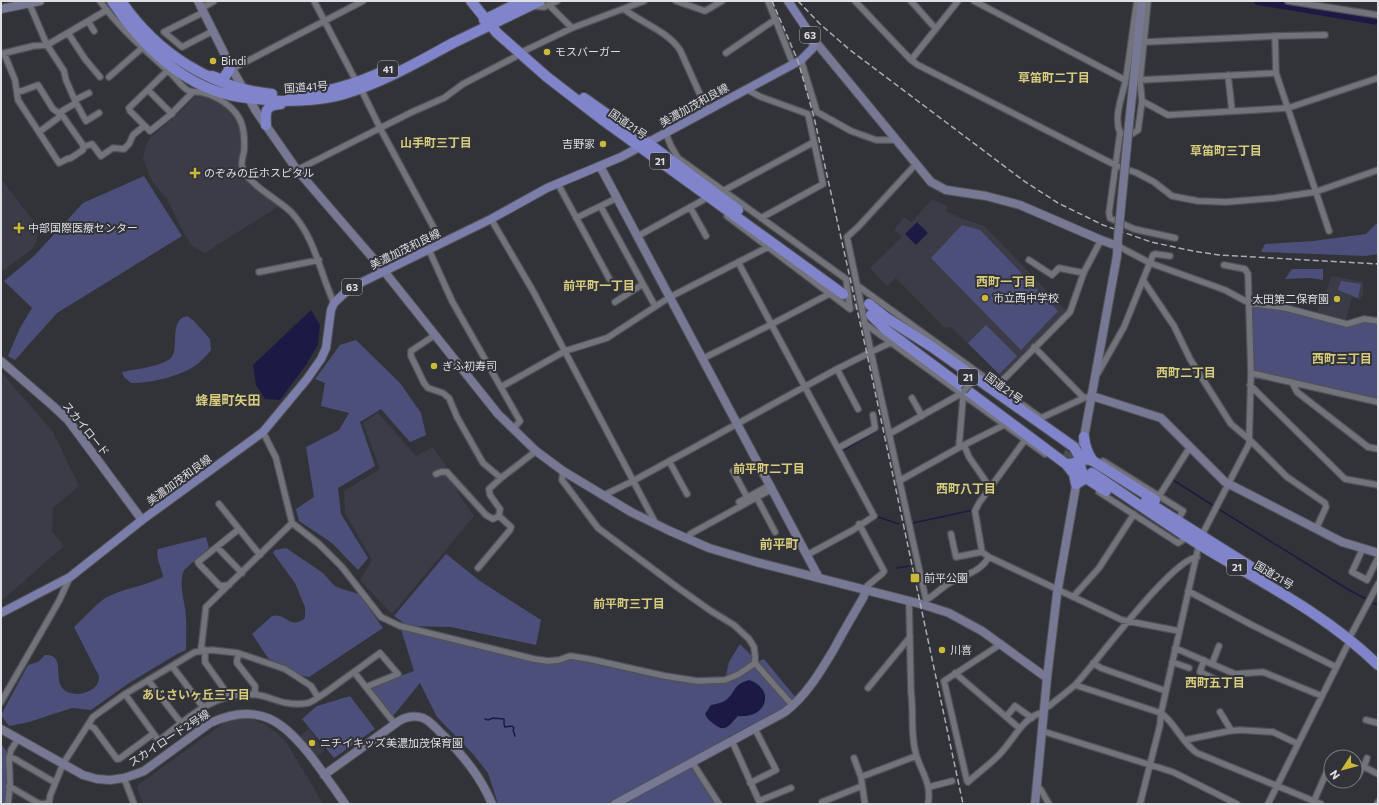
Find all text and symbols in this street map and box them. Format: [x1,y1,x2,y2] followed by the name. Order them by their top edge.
[800,27,820,43] road number: 63
[555,45,621,58] place label: モスバーガー
[542,47,552,57] marker: モスバーガー
[221,54,247,67] place label: Bindi
[208,56,218,66] marker: Bindi
[378,61,398,77] road number: 41
[1018,70,1090,84] district label: 草笛町二丁目
[284,78,328,95] street label: 国道41号
[657,80,731,129] street label: 美濃加茂和良線
[607,106,650,141] street label: 国道21号
[400,135,472,149] district label: 山手町三丁目
[562,137,595,150] place label: 吉野家
[598,139,608,149] marker: 吉野家
[1190,143,1262,157] district label: 草笛町三丁目
[650,153,670,169] road number: 21
[204,166,314,179] place label: のぞみの丘ホスピタル
[189,167,201,179] marker: のぞみの丘ホスピタル
[28,221,138,234] place label: 中部国際医療センター
[13,222,25,234] marker: 中部国際医療センター
[367,226,442,271] street label: 美濃加茂和良線
[976,274,1036,288] district label: 西町一丁目
[563,278,635,292] district label: 前平町一丁目
[342,279,362,295] road number: 63
[993,291,1059,304] place label: 市立西中学校
[1252,292,1329,305] place label: 太田第二保育園
[980,293,990,303] marker: 市立西中学校
[1332,294,1342,304] marker: 太田第二保育園
[1312,351,1372,365] district label: 西町三丁目
[442,359,497,372] place label: ぎふ初寿司
[429,361,439,371] marker: ぎふ初寿司
[1156,365,1216,379] district label: 西町二丁目
[958,369,978,385] road number: 21
[983,369,1026,406] street label: 国道21号
[195,392,261,408] district label: 蜂屋町矢田
[61,399,112,458] street label: スカイロード
[144,452,214,507] street label: 美濃加茂和良線
[733,461,805,475] district label: 前平町二丁目
[936,481,996,495] district label: 西町八丁目
[759,536,799,552] district label: 前平町
[1252,558,1296,591] street label: 国道21号
[1227,559,1247,575] road number: 21
[924,571,968,584] place label: 前平公園
[909,572,921,584] marker: 前平公園
[593,596,665,610] district label: 前平町三丁目
[950,643,972,656] place label: 川喜
[937,645,947,655] marker: 川喜
[1185,675,1245,689] district label: 西町五丁目
[142,687,250,701] district label: あじさいヶ丘三丁目
[126,707,212,769] street label: スカイロード2号線
[320,736,463,749] place label: ニチイキッズ美濃加茂保育園
[307,738,317,748] marker: ニチイキッズ美濃加茂保育園
[1323,749,1363,789] north arrow
[1327,768,1342,782] text: N

